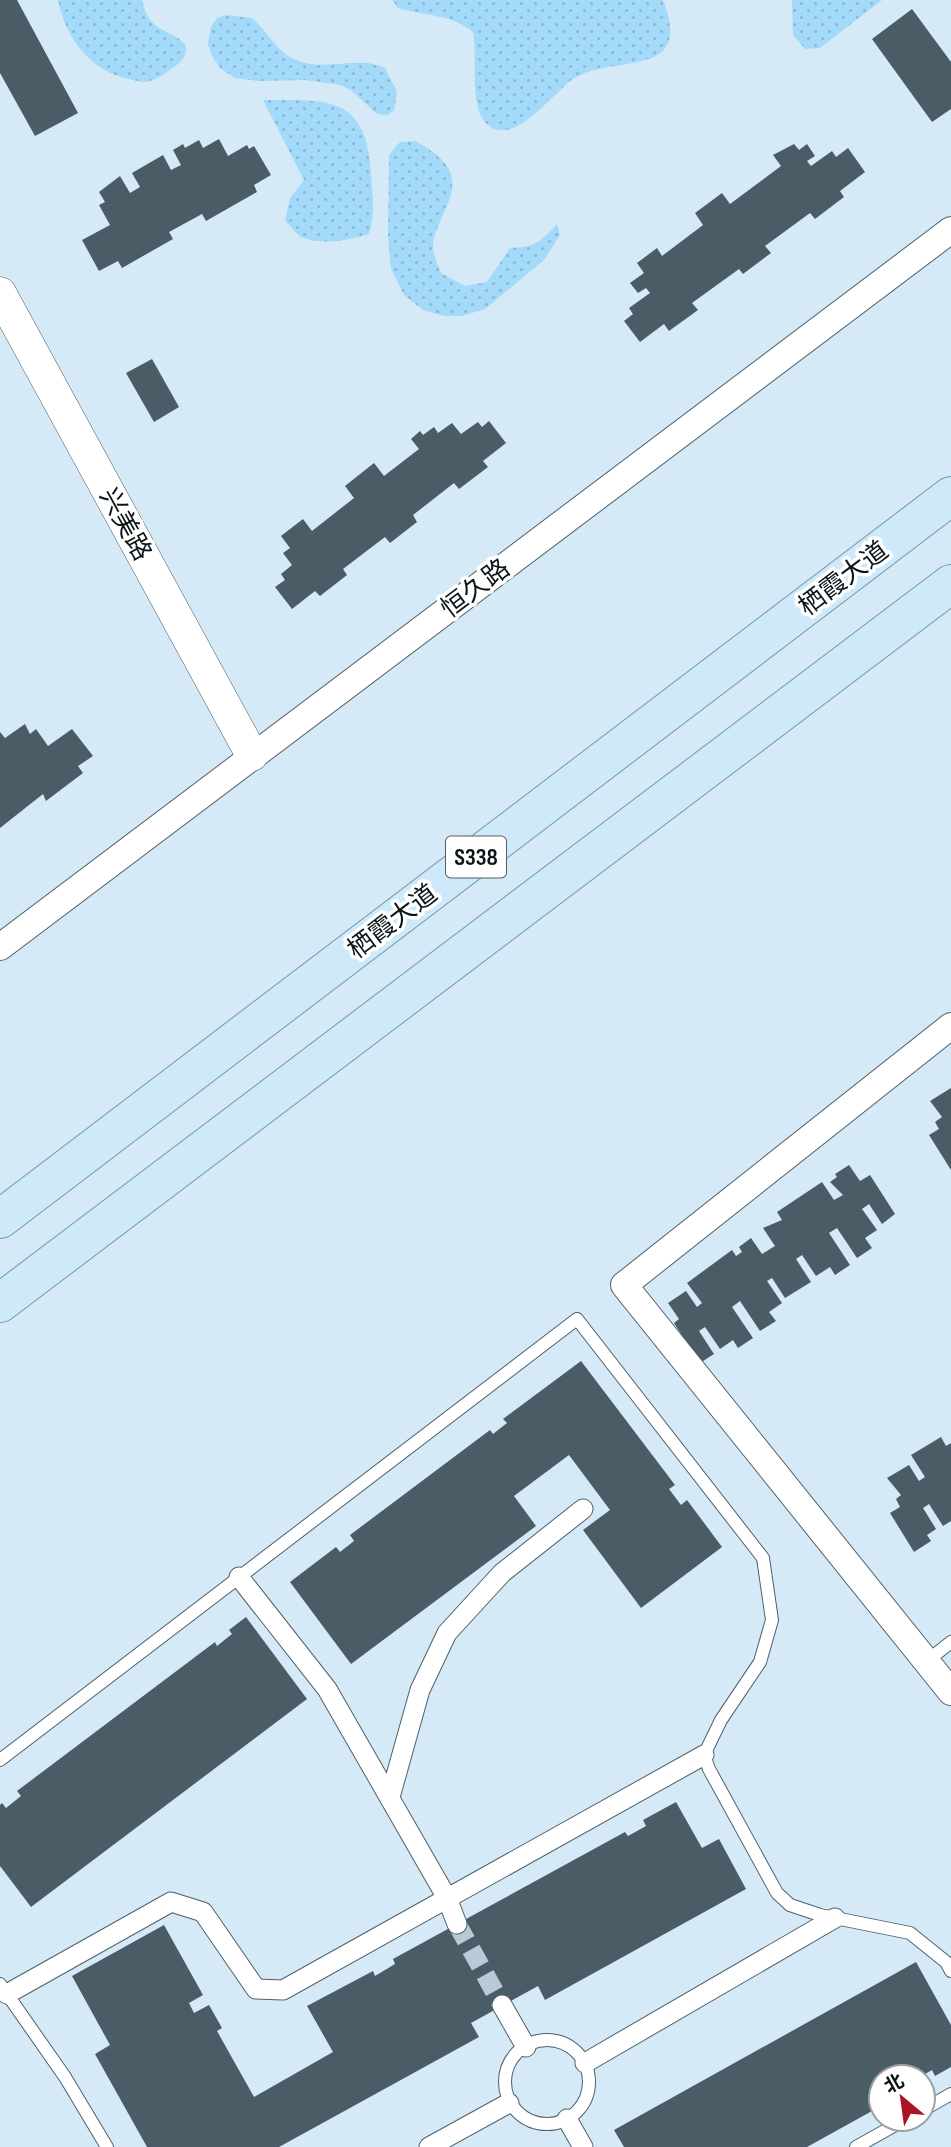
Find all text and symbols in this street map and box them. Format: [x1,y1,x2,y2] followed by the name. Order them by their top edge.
[92,483,157,566] street label: 兴美路
[793,536,895,623] street label: 栖霞大道
[435,553,516,625] street label: 恒久路
[446,836,506,878] road number: S338
[342,879,444,966] street label: 栖霞大道
[867,2063,937,2133] north arrow
[881,2070,908,2099] text: 北

